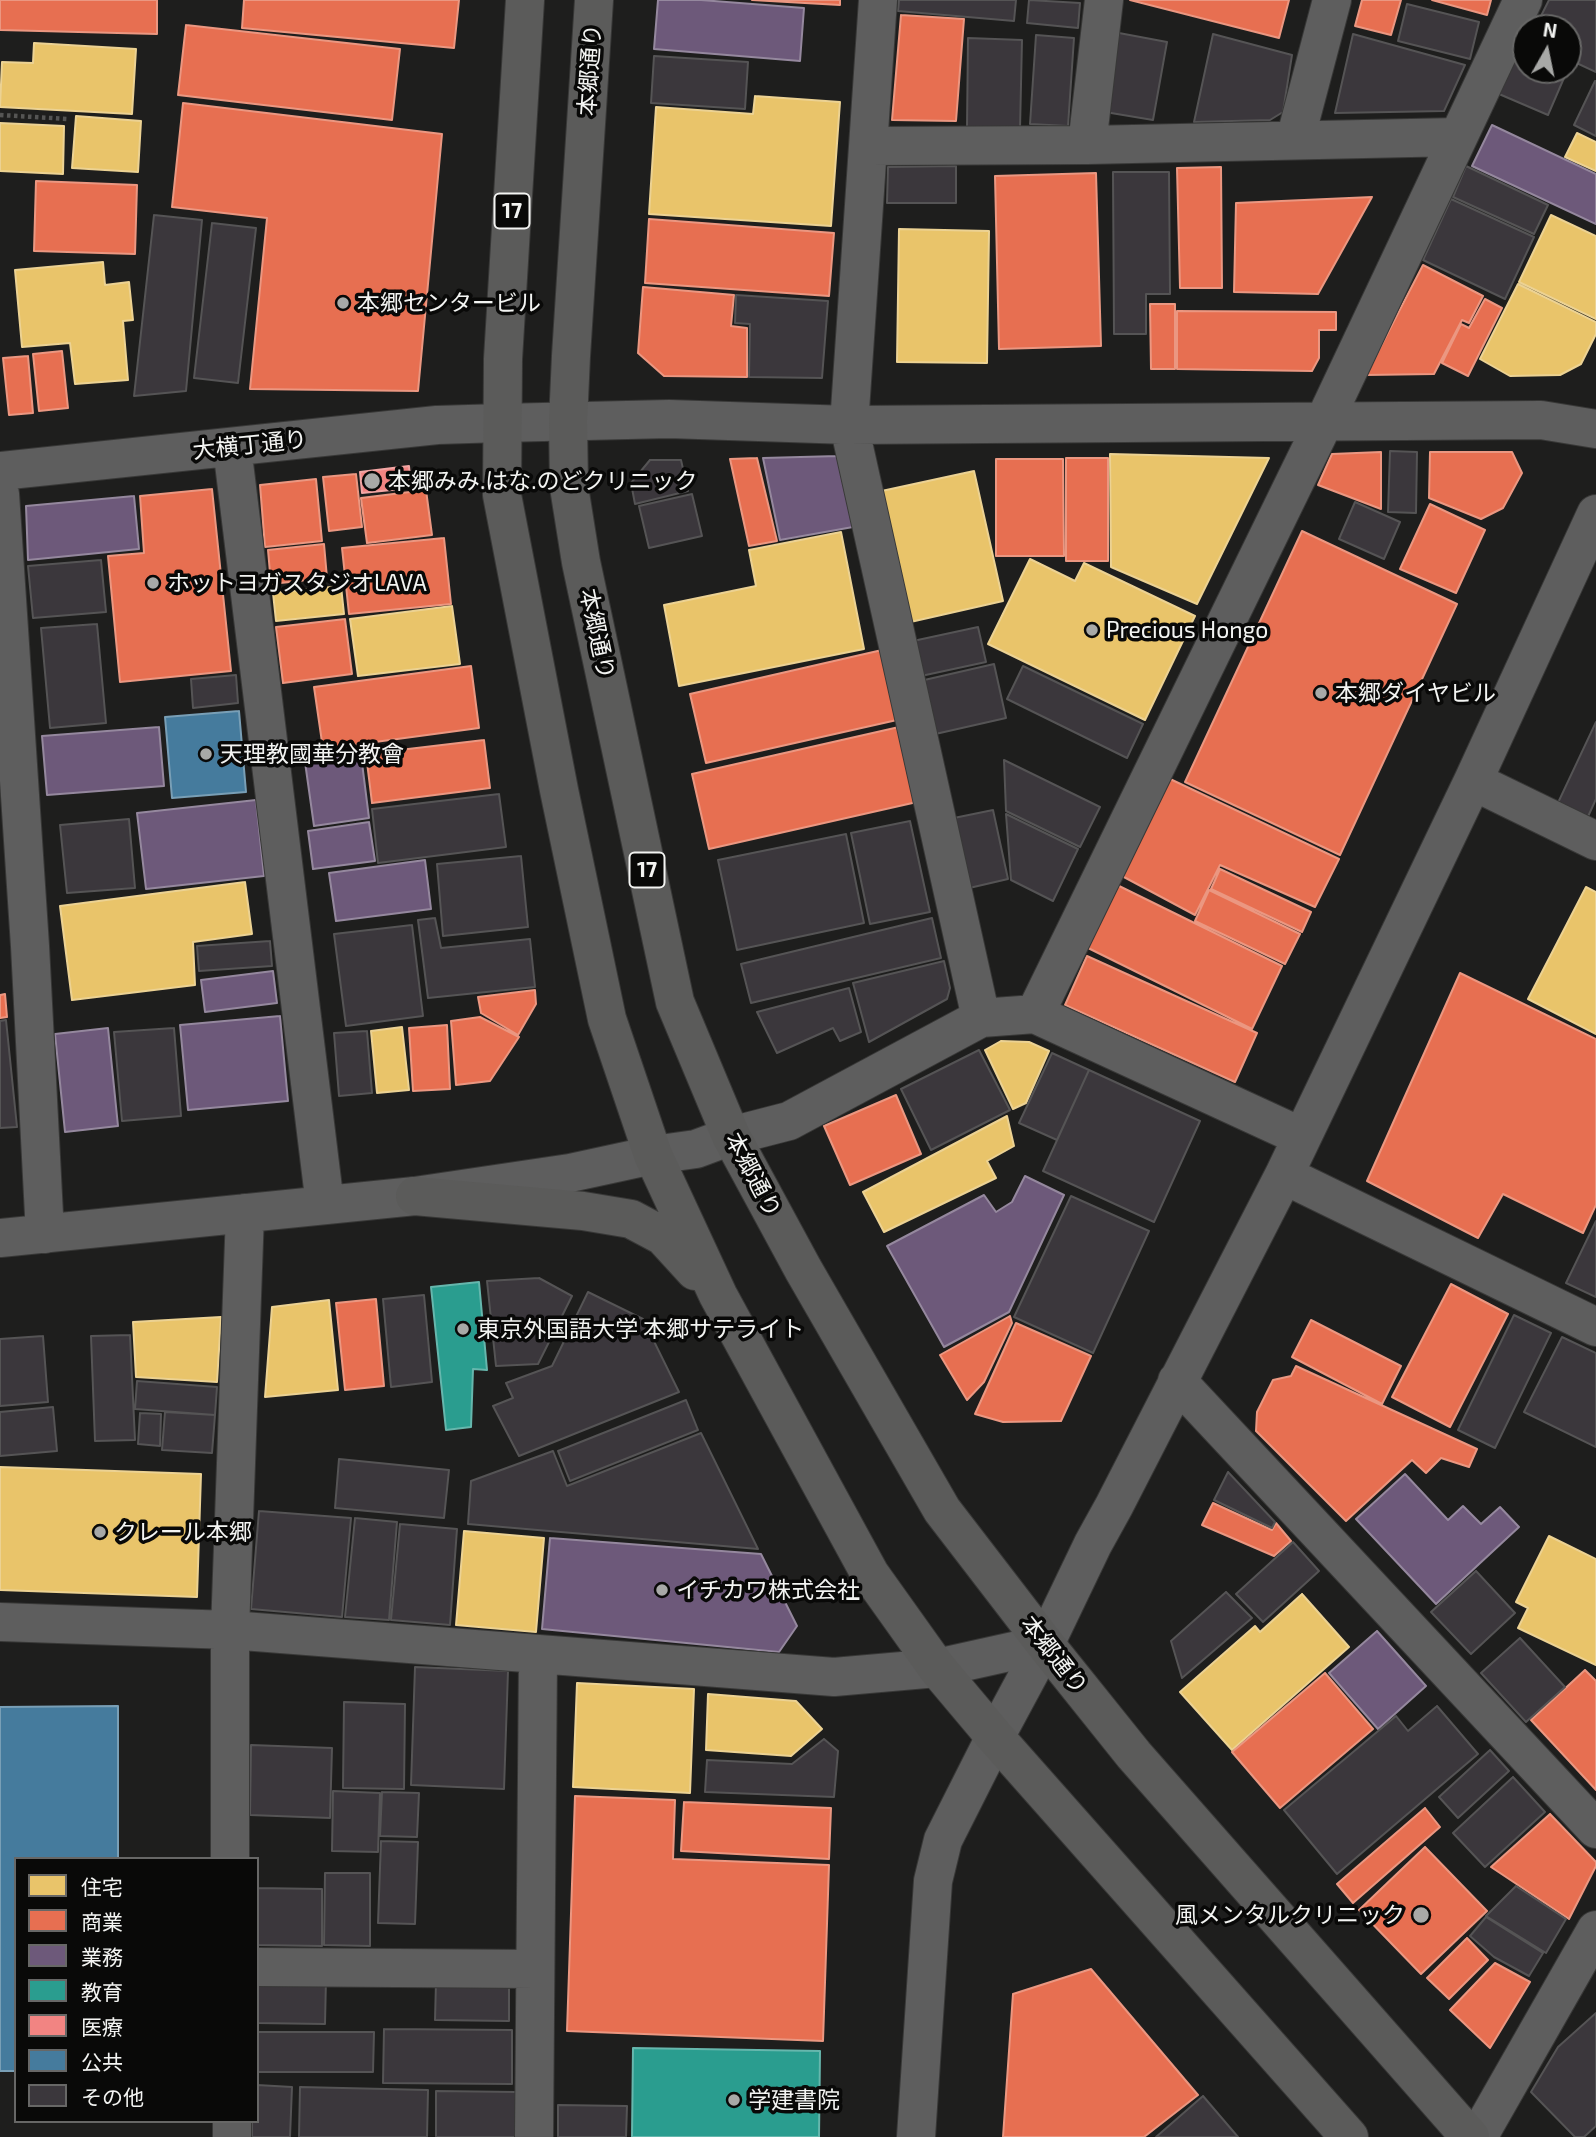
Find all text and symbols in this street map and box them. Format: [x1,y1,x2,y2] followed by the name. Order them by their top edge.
[1512,14,1582,84] north arrow
[1541,17,1559,42] text: N
[573,23,607,117] street label: 本郷通り
[494,194,530,228] road number: 17
[357,289,541,317] place label: 本郷センタービル
[335,295,351,311] marker: 本郷センタービル
[191,425,309,465] street label: 大横丁通り
[388,467,698,495] place label: 本郷みみ.はな.のどクリニック
[362,471,382,491] marker: 本郷みみ.はな.のどクリニック
[167,569,427,597] place label: ホットヨガスタジオLAVA
[145,575,161,591] marker: ホットヨガスタジオLAVA
[574,586,620,682] street label: 本郷通り
[1106,616,1268,644] place label: Precious Hongo
[1084,622,1100,638] marker: Precious Hongo
[1335,679,1496,707] place label: 本郷ダイヤビル
[1313,685,1329,701] marker: 本郷ダイヤビル
[220,740,404,768] place label: 天理教國華分教會
[198,746,214,762] marker: 天理教國華分教會
[630,852,664,888] road number: 17
[719,1128,787,1222] street label: 本郷通り
[477,1315,804,1343] place label: 東京外国語大学 本郷サテライト
[455,1321,471,1337] marker: 東京外国語大学 本郷サテライト
[114,1518,252,1546] place label: クレール本郷
[92,1524,108,1540] marker: クレール本郷
[676,1576,860,1604] place label: イチカワ株式会社
[654,1582,670,1598] marker: イチカワ株式会社
[1015,1610,1093,1700] street label: 本郷通り
[14,1857,259,2123] legend
[81,1874,123,1899] text: 住宅
[1175,1901,1405,1929] place label: 風メンタルクリニック
[1411,1905,1431,1925] marker: 風メンタルクリニック
[81,1909,123,1934] text: 商業
[81,1944,123,1969] text: 業務
[81,1979,123,2004] text: 教育
[81,2014,123,2039] text: 医療
[81,2049,123,2074] text: 公共
[81,2084,144,2109] text: その他
[748,2086,840,2114] place label: 学建書院
[726,2092,742,2108] marker: 学建書院

